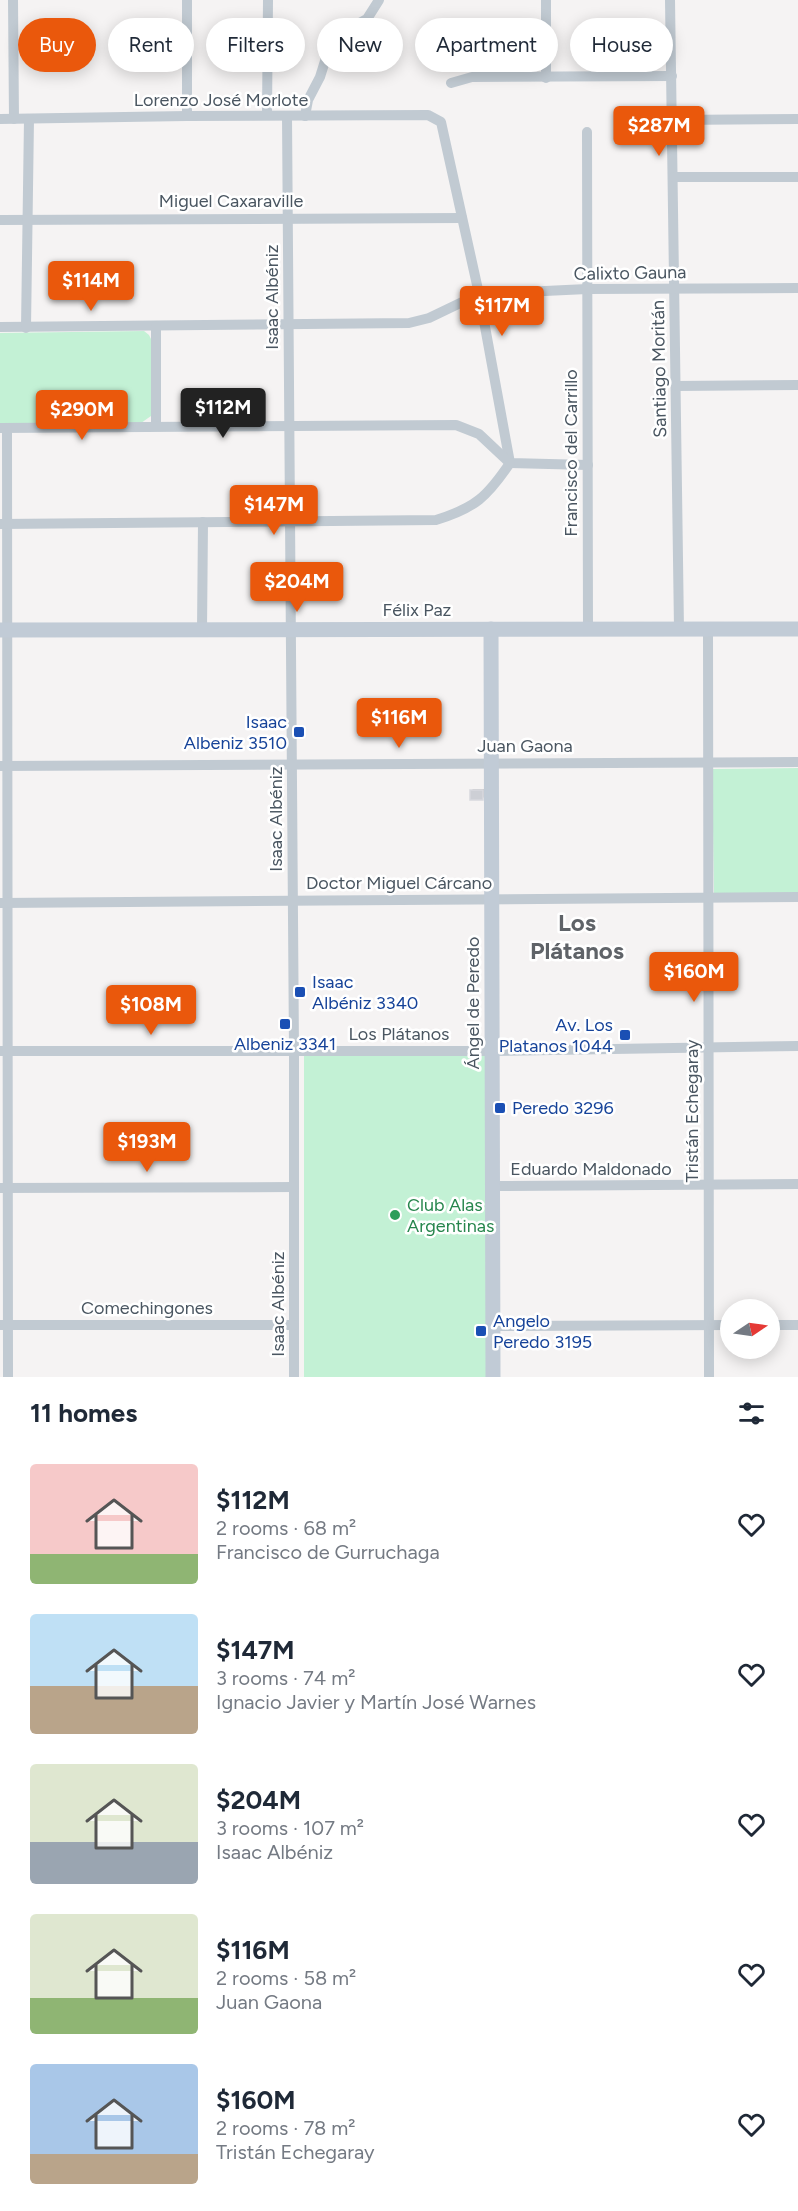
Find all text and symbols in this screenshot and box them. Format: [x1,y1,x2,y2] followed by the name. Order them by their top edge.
[18,18,96,72] chip: Buy
[108,18,194,72] chip: Rent
[206,18,305,72] chip: Filters
[317,18,403,72] chip: New
[415,18,558,72] chip: Apartment
[570,18,673,72] chip: House
[134,89,308,111] street label: Lorenzo José Morlote
[617,106,701,157] pin: $287M
[627,113,691,137] text: $287M
[159,190,303,212] street label: Miguel Caxaraville
[261,244,283,350] street label: Isaac Albéniz
[49,261,133,312] pin: $114M
[574,261,686,285] street label: Calixto Gauna
[62,268,120,292] text: $114M
[460,286,544,337] pin: $117M
[474,293,530,317] text: $117M
[647,300,671,438] street label: Santiago Moritán
[560,369,582,537] street label: Francisco del Carrillo
[181,388,265,439] pin: $112M
[40,390,124,441] pin: $290M
[195,395,251,419] text: $112M
[50,397,114,421] text: $290M
[232,485,316,536] pin: $147M
[244,492,304,516] text: $147M
[255,562,339,613] pin: $204M
[264,569,330,593] text: $204M
[383,599,452,621] street label: Félix Paz
[357,698,441,749] pin: $116M
[371,705,427,729] text: $116M
[184,711,287,754] place label: Isaac Albeniz 3510
[292,725,306,739] marker: Isaac Albeniz 3510
[477,735,573,757] street label: Juan Gaona
[265,766,287,872] street label: Isaac Albéniz
[306,872,492,894] street label: Doctor Miguel Cárcano
[530,908,624,965] district label: Los Plátanos
[462,937,484,1069] street label: Ángel de Peredo
[652,952,736,1003] pin: $160M
[663,959,725,983] text: $160M
[312,971,418,1014] place label: Isaac Albéniz 3340
[109,985,193,1036] pin: $108M
[293,985,307,999] marker: Isaac Albéniz 3340
[120,992,182,1016] text: $108M
[499,1014,613,1057] place label: Av. Los Platanos 1044
[278,1017,292,1031] marker: Albeniz 3341
[349,1023,450,1045] street label: Los Plátanos
[618,1028,632,1042] marker: Av. Los Platanos 1044
[234,1033,336,1055] place label: Albeniz 3341
[681,1039,703,1182] street label: Tristán Echegaray
[512,1097,614,1119] place label: Peredo 3296
[493,1101,507,1115] marker: Peredo 3296
[105,1122,189,1173] pin: $193M
[117,1129,177,1153] text: $193M
[510,1158,672,1180] street label: Eduardo Maldonado
[407,1194,494,1237] place label: Club Alas Argentinas
[388,1208,402,1222] marker: Club Alas Argentinas
[267,1251,289,1357] street label: Isaac Albéniz
[81,1297,213,1319] street label: Comechingones
[720,1299,780,1359] north arrow
[720,1299,780,1359] map controls
[493,1310,592,1353] place label: Angelo Peredo 3195
[474,1324,488,1338] marker: Angelo Peredo 3195
[30,1397,137,1429] text: 11 homes
[735,1397,768,1430] icon: filters
[216,1484,290,1516] text: $112M
[78,1488,150,1560] icon: home
[735,1508,768,1541] icon: heart
[216,1516,356,1540] text: 2 rooms · 68 m²
[216,1540,440,1564] text: Francisco de Gurruchaga
[216,1634,295,1666] text: $147M
[78,1638,150,1710] icon: home
[735,1658,768,1691] icon: heart
[216,1666,355,1690] text: 3 rooms · 74 m²
[216,1690,536,1714] text: Ignacio Javier y Martín José Warnes
[216,1784,301,1816] text: $204M
[78,1788,150,1860] icon: home
[735,1808,768,1841] icon: heart
[216,1816,364,1840] text: 3 rooms · 107 m²
[216,1840,333,1864] text: Isaac Albéniz
[216,1934,290,1966] text: $116M
[78,1938,150,2010] icon: home
[735,1958,768,1991] icon: heart
[216,1966,356,1990] text: 2 rooms · 58 m²
[216,1990,322,2014] text: Juan Gaona
[216,2084,296,2116] text: $160M
[78,2088,150,2160] icon: home
[735,2108,768,2141] icon: heart
[216,2116,356,2140] text: 2 rooms · 78 m²
[216,2140,375,2164] text: Tristán Echegaray

